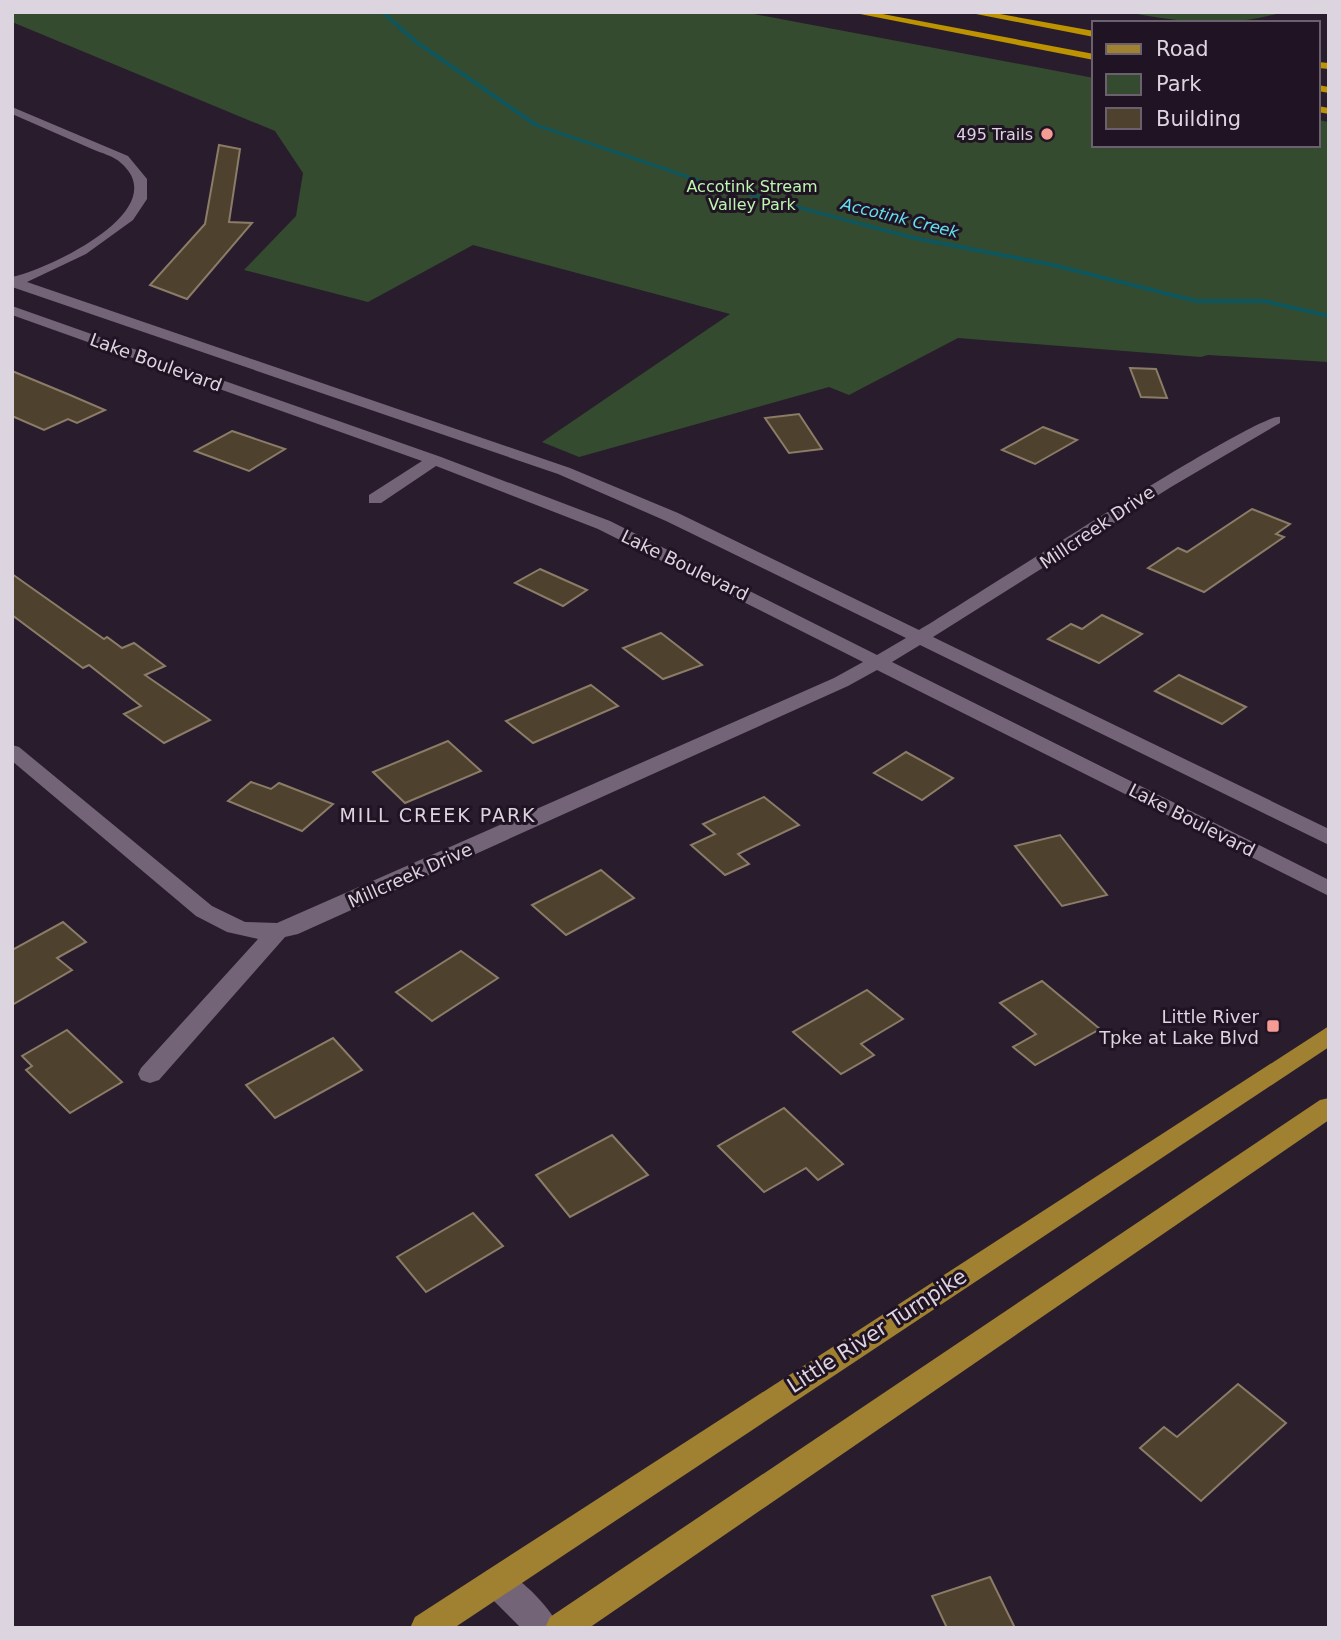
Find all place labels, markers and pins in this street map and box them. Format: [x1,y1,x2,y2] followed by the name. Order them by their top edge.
[956,125,1033,144] place label: 495 Trails
[1039,126,1055,142] marker: 495 Trails
[1098,1006,1260,1048] place label: Little River Tpke at Lake Blvd
[1265,1018,1281,1034] marker: Little River Tpke at Lake Blvd

